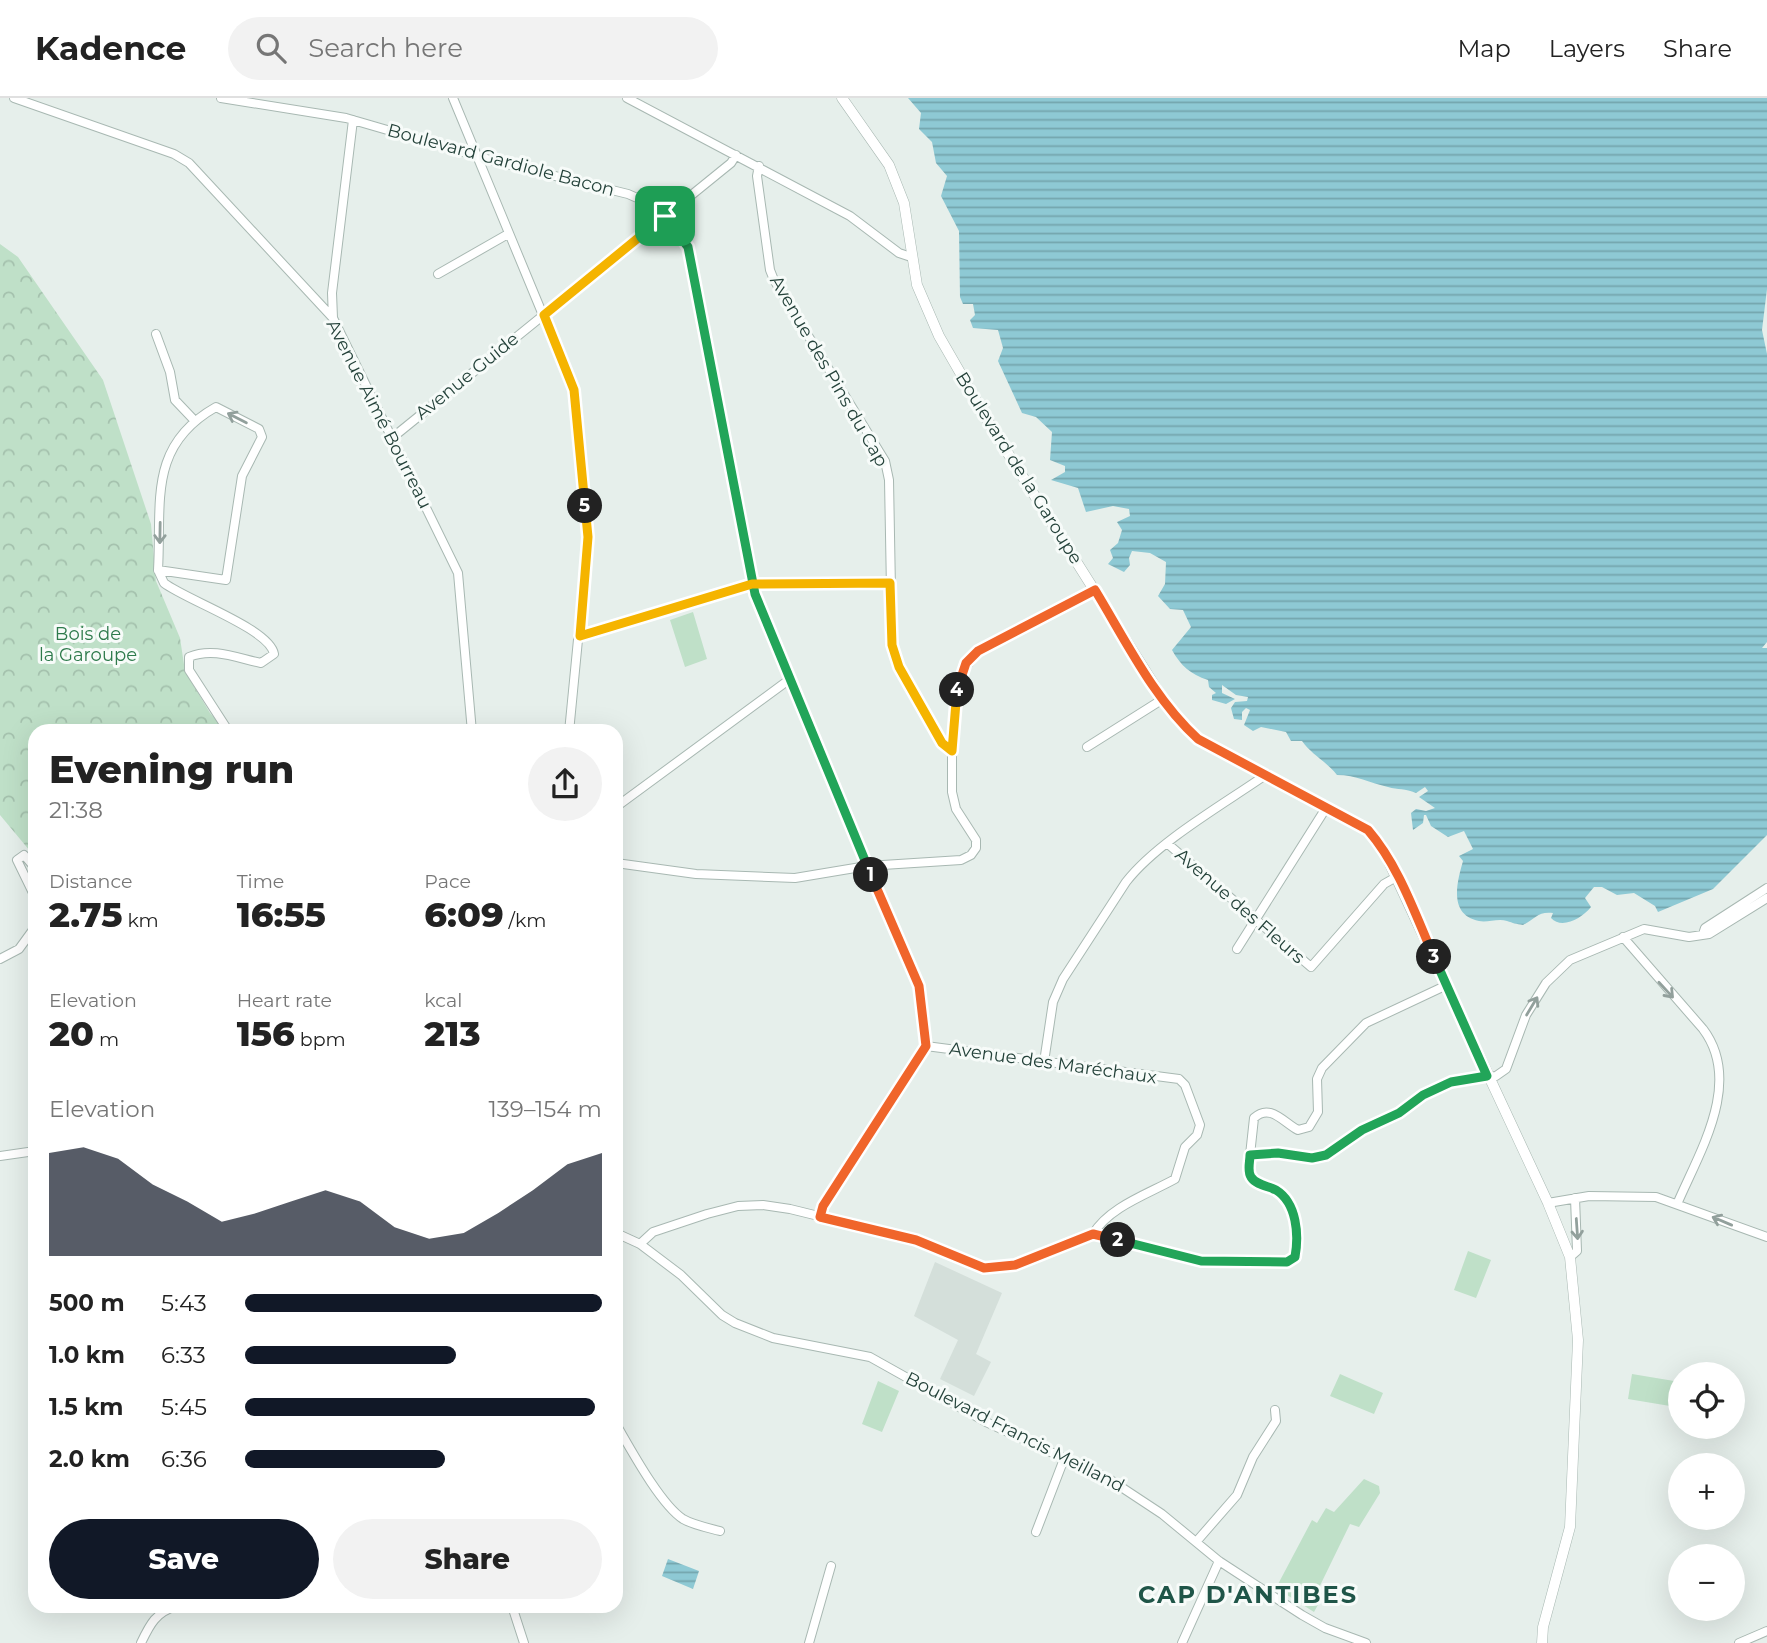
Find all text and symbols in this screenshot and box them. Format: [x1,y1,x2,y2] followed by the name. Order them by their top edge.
[228,17,718,80] search box
[35,28,186,68] text: Kadence
[252,29,290,67] icon: search
[308,32,463,64] text: Search here
[1457,34,1511,63] text: Map
[1549,34,1625,63] text: Layers
[1663,34,1732,63] text: Share
[385,119,617,201] street label: Boulevard Gardiole Bacon
[635,186,695,246] pin
[646,197,684,235] icon: arrive
[765,271,893,471] street label: Avenue des Pins du Cap
[322,316,436,512] street label: Avenue Aimé Bourreau
[411,328,523,424] street label: Avenue Guide
[951,368,1087,568] street label: Boulevard de la Garoupe
[227,410,247,424] one-way arrow
[568,488,602,524] pin: 5
[579,494,590,517] text: 5
[153,521,167,544] one-way arrow
[39,623,137,666] park label: Bois de la Garoupe
[940,672,974,708] pin: 4
[950,678,963,701] text: 4
[49,746,294,793] text: Evening run
[528,747,602,821] button: share
[49,796,103,824] text: 21:38
[1171,844,1309,968] street label: Avenue des Fleurs
[854,858,888,892] pin: 1
[867,863,874,886] text: 1
[49,870,132,893] text: Distance
[237,870,284,893] text: Time
[424,870,471,893] text: Pace
[49,893,122,936] text: 2.75
[237,893,326,936] text: 16:55
[424,893,504,936] text: 6:09
[122,909,159,932] text: km
[504,909,546,932] text: /km
[1416,940,1452,974] pin: 3
[1428,945,1439,968] text: 3
[1658,981,1675,998] one-way arrow
[49,989,137,1012] text: Elevation
[237,989,332,1012] text: Heart rate
[424,989,462,1012] text: kcal
[1525,997,1540,1016] one-way arrow
[49,1012,94,1055] text: 20
[237,1012,295,1055] text: 156
[424,1012,481,1055] text: 213
[94,1028,119,1051] text: m
[295,1028,346,1051] text: bpm
[948,1038,1159,1089] street label: Avenue des Maréchaux
[49,1095,155,1123] text: Elevation
[488,1095,602,1123] text: 139–154 m
[1712,1213,1734,1226] one-way arrow
[1571,1217,1584,1239] one-way arrow
[1100,1222,1136,1258] pin: 2
[1112,1228,1123,1251] text: 2
[49,1289,125,1317] text: 500 m
[161,1289,207,1317] text: 5:43
[49,1341,125,1369] text: 1.0 km
[161,1341,206,1369] text: 6:33
[1668,1362,1745,1621] map controls
[1668,1362,1745,1439] button: locate
[902,1367,1128,1497] street label: Boulevard Francis Meilland
[49,1393,123,1421] text: 1.5 km
[161,1393,207,1421] text: 5:45
[49,1445,130,1473] text: 2.0 km
[161,1445,207,1473] text: 6:36
[1668,1453,1745,1530] button: +
[49,1519,319,1599] button: Save
[333,1519,602,1599] button: Share
[1668,1544,1745,1621] button: −
[1138,1580,1358,1609] district label: CAP D'ANTIBES

